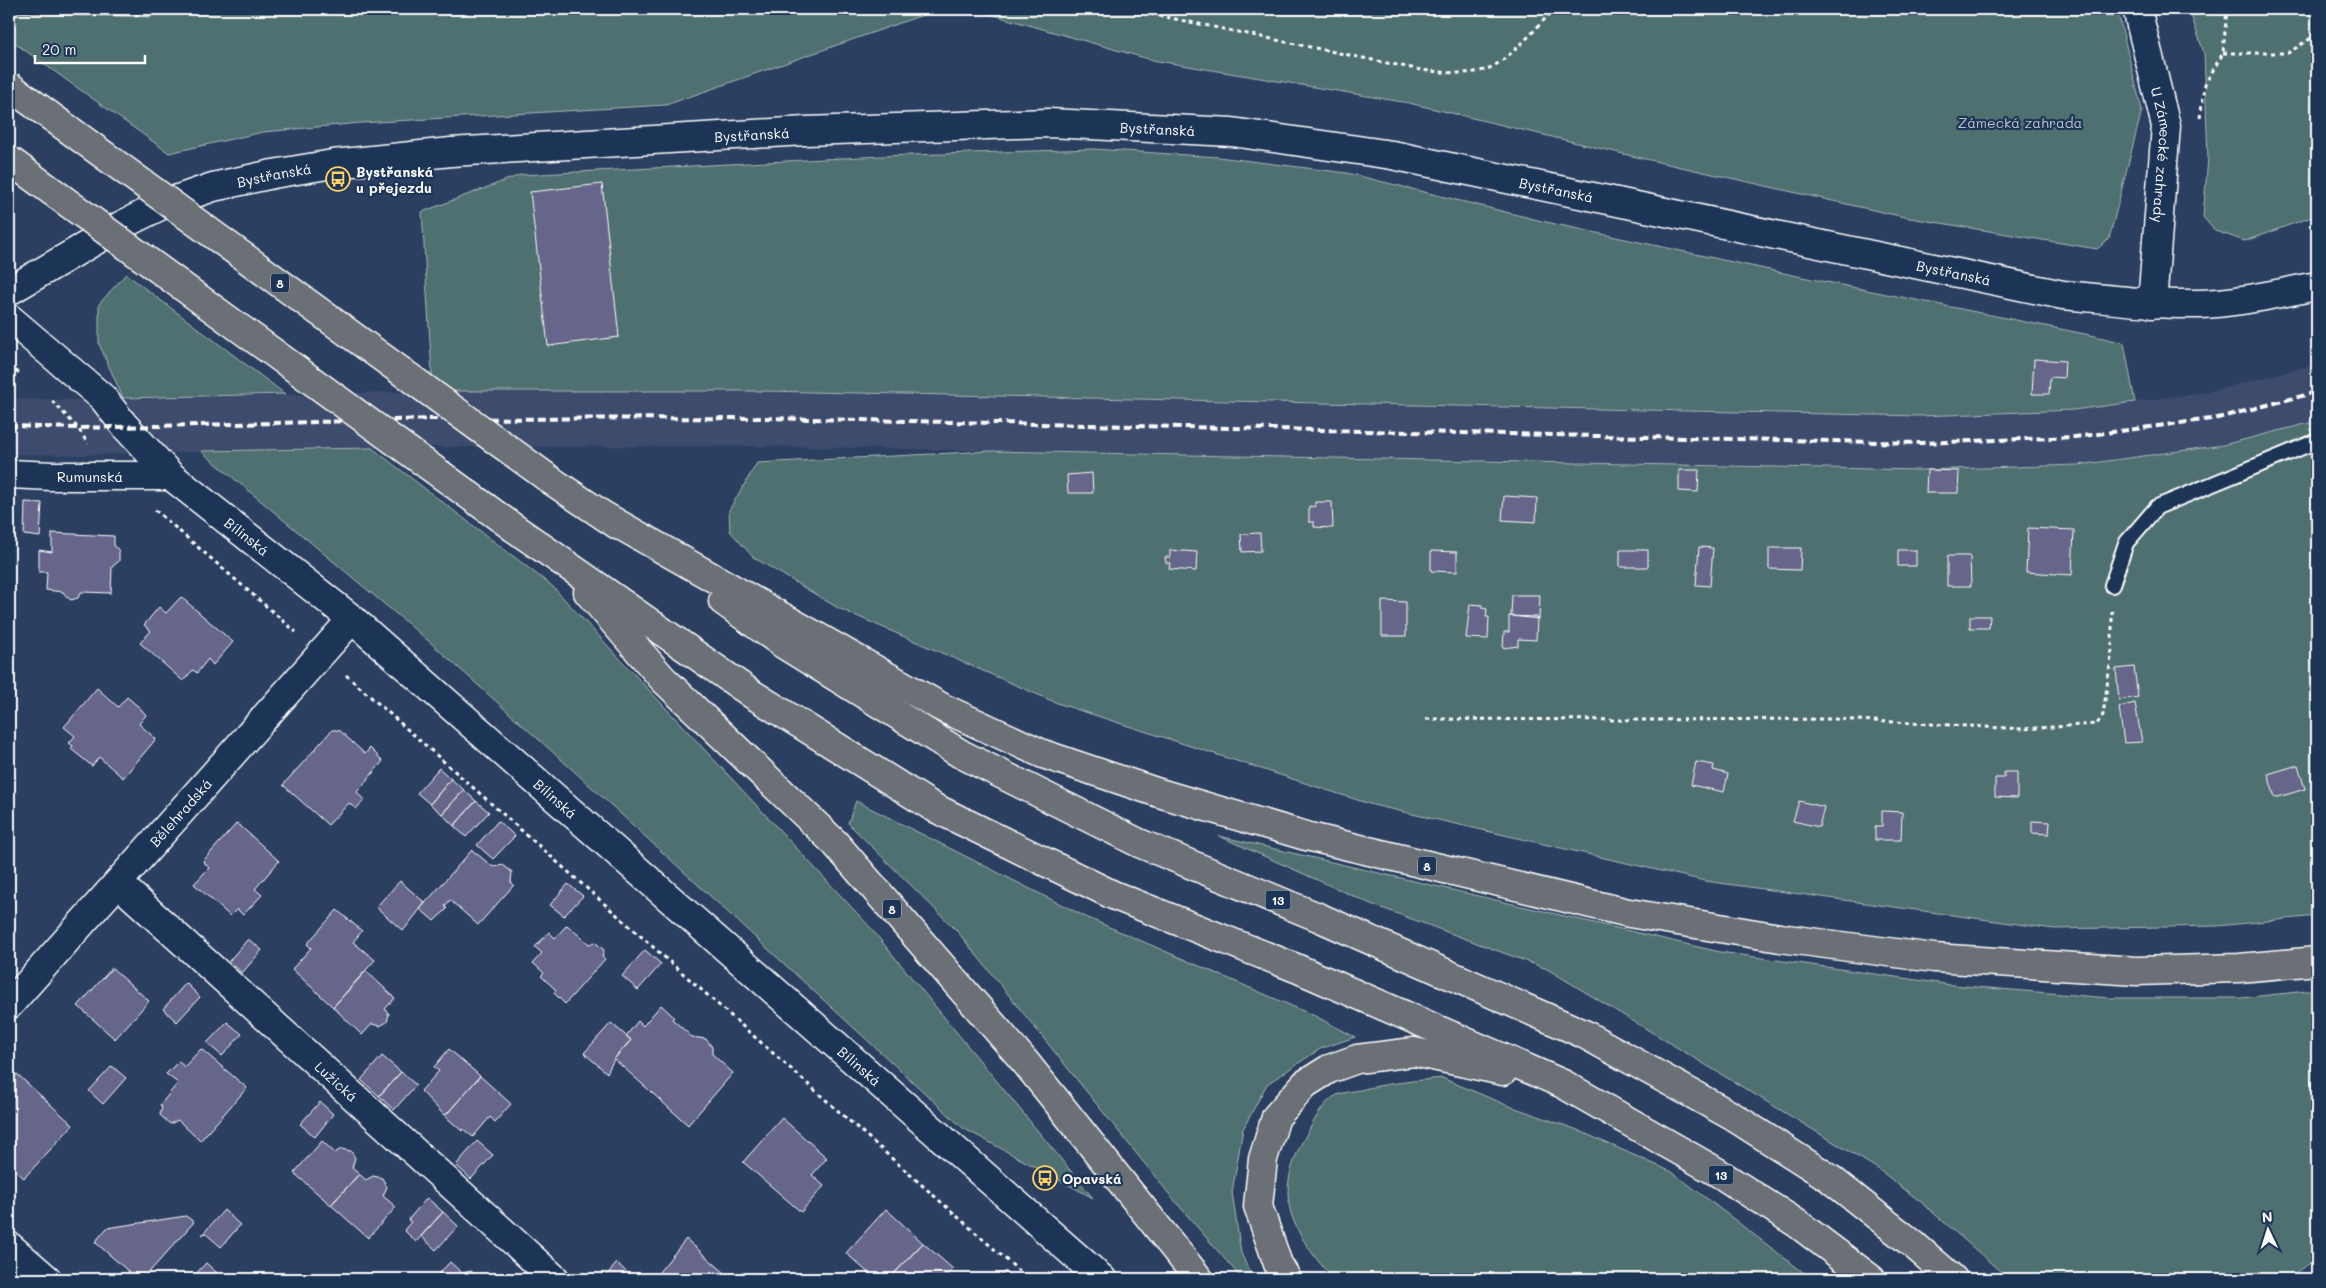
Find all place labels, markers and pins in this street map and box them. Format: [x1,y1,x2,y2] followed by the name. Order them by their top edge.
[356,162,434,197] place label: Bystřanská u přejezdu
[325,166,351,192] bus stop icon: Bystřanská u přejezdu
[1032,1165,1058,1191] bus stop icon: Opavská
[1062,1169,1122,1188] place label: Opavská

